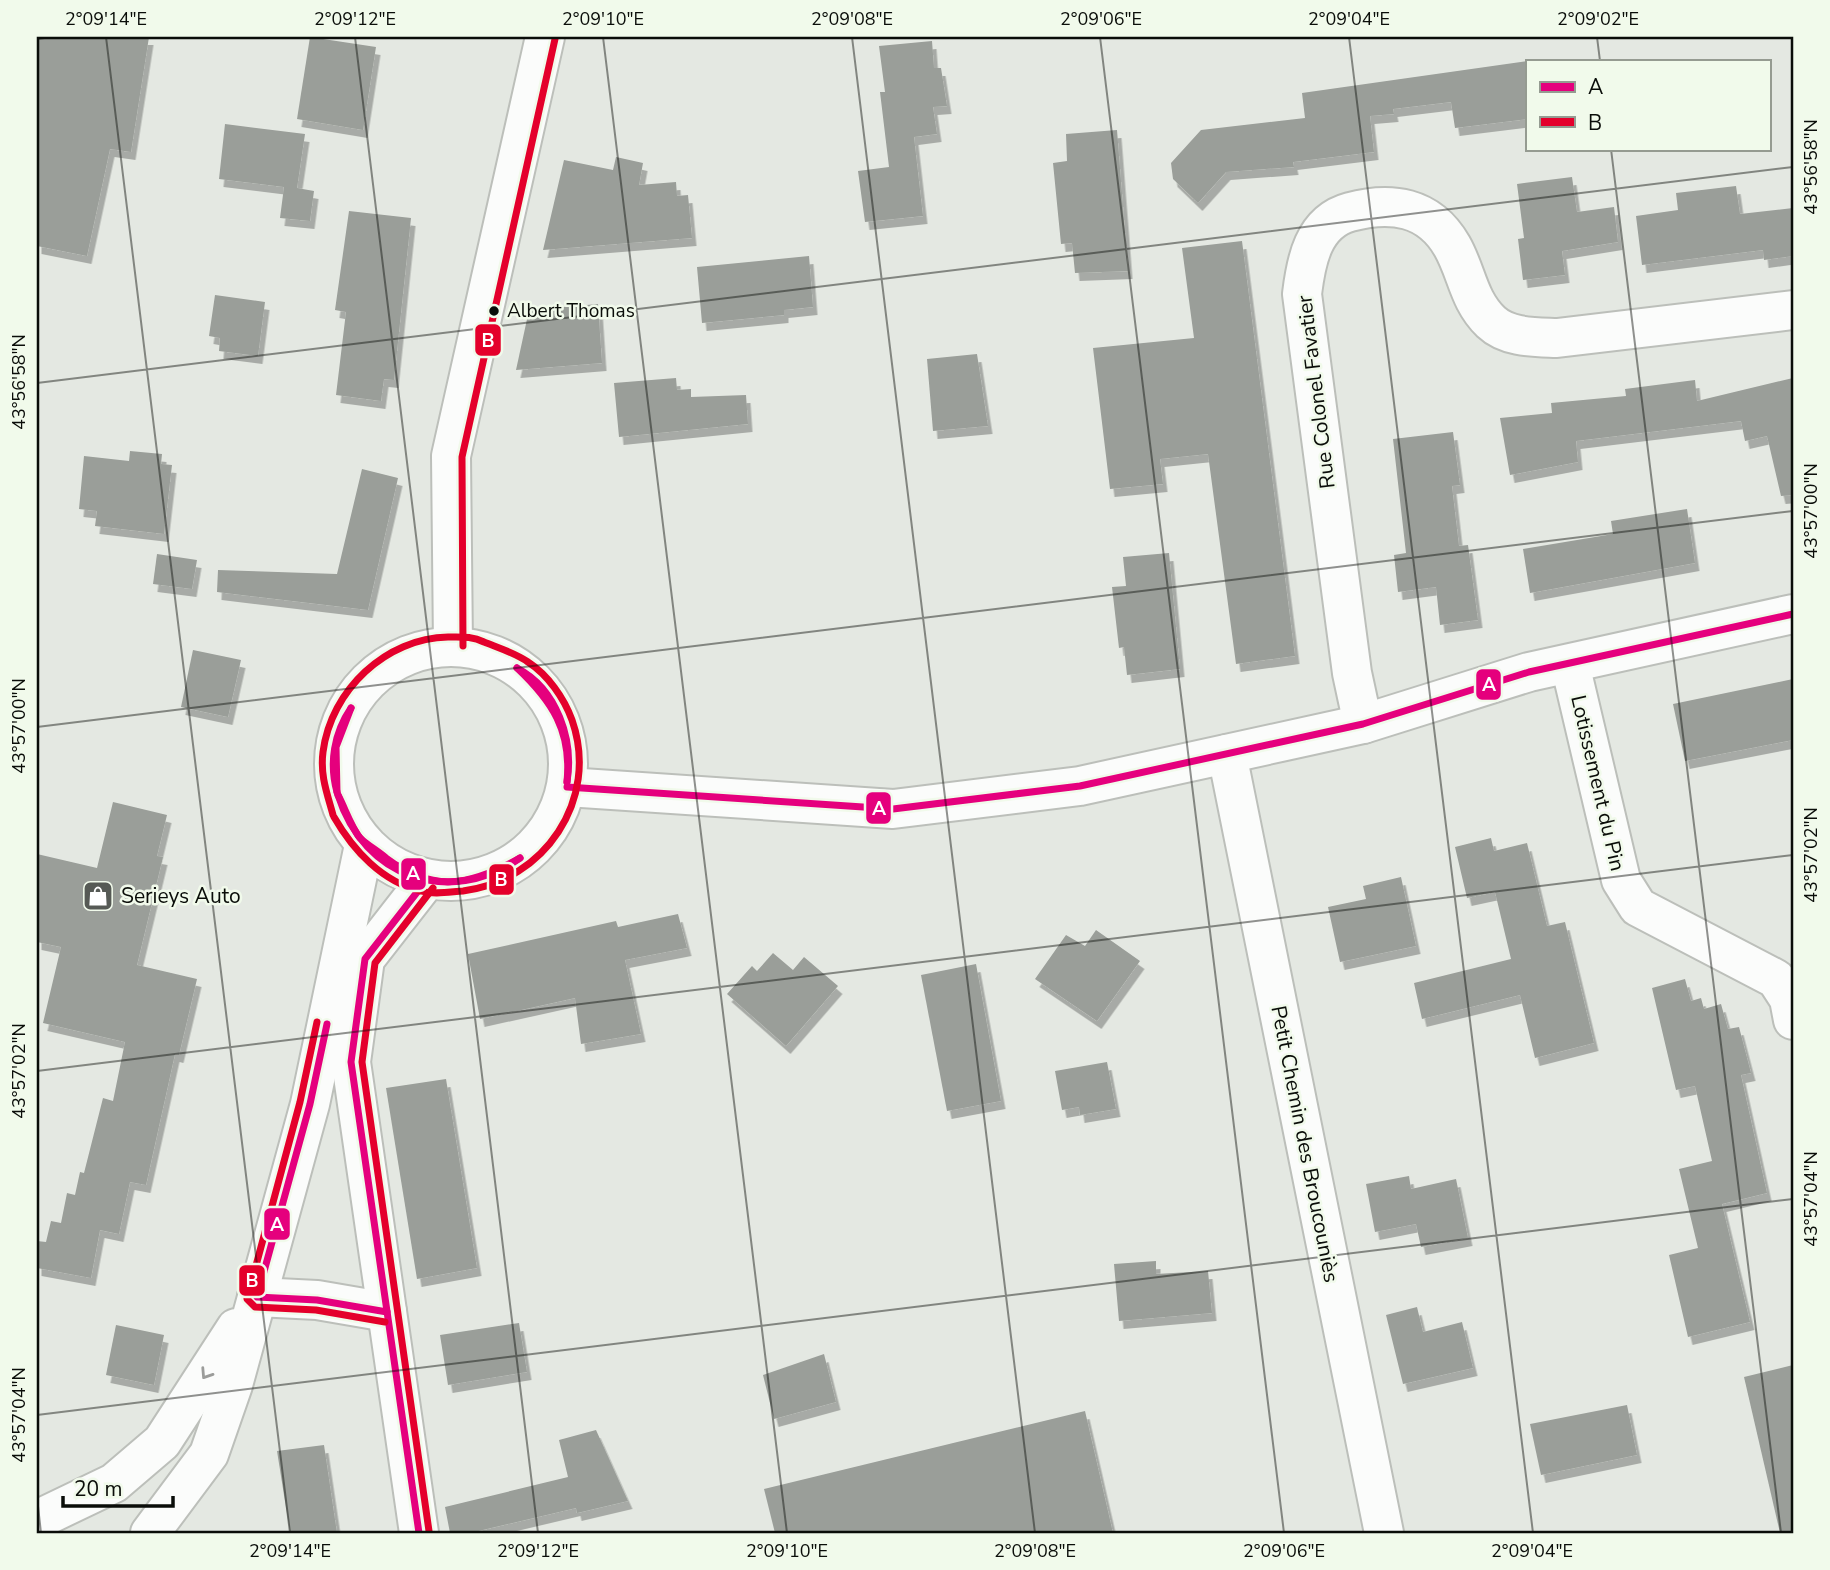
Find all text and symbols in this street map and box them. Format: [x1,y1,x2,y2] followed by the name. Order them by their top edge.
[65,7,147,31] text: 2°09'14"E
[314,7,396,31] text: 2°09'12"E
[562,7,644,31] text: 2°09'10"E
[811,7,893,31] text: 2°09'08"E
[1060,7,1142,31] text: 2°09'06"E
[1308,7,1390,31] text: 2°09'04"E
[1557,7,1639,31] text: 2°09'02"E
[1526,60,1770,150] legend
[1588,73,1603,101] text: A
[1588,109,1602,137] text: B
[1799,119,1823,215] text: 43°56'58"N
[1290,293,1342,490] street label: Rue Colonel Favatier
[507,298,635,324] place label: Albert Thomas
[487,304,501,318] marker: Albert Thomas
[474,323,502,357] line badge: B
[481,328,495,354] text: B
[7,334,31,430] text: 43°56'58"N
[1799,463,1823,559] text: 43°57'00"N
[1475,668,1502,701] line badge: A
[1482,672,1497,698] text: A
[7,678,31,774] text: 43°57'00"N
[1564,692,1632,874] street label: Lotissement du Pin
[865,791,892,825] line badge: A
[872,796,887,822] text: A
[1799,807,1823,903] text: 43°57'02"N
[400,857,427,891] line badge: A
[406,861,421,887] text: A
[488,863,515,896] line badge: B
[494,867,508,893] text: B
[81,879,115,913] shop icon: Serieys Auto
[121,882,241,910] place label: Serieys Auto
[1264,1003,1346,1285] street label: Petit Chemin des Broucouniès
[7,1023,31,1119] text: 43°57'02"N
[1799,1151,1823,1247] text: 43°57'04"N
[263,1207,291,1241] line badge: A
[270,1212,285,1238] text: A
[238,1264,266,1297] line badge: B
[245,1268,259,1294] text: B
[7,1367,31,1463] text: 43°57'04"N
[201,1367,214,1380] one-way arrow
[63,1465,173,1509] scale bar
[74,1475,123,1503] text: 20 m
[249,1539,331,1563] text: 2°09'14"E
[497,1539,579,1563] text: 2°09'12"E
[746,1539,828,1563] text: 2°09'10"E
[994,1539,1076,1563] text: 2°09'08"E
[1243,1539,1325,1563] text: 2°09'06"E
[1491,1539,1573,1563] text: 2°09'04"E

